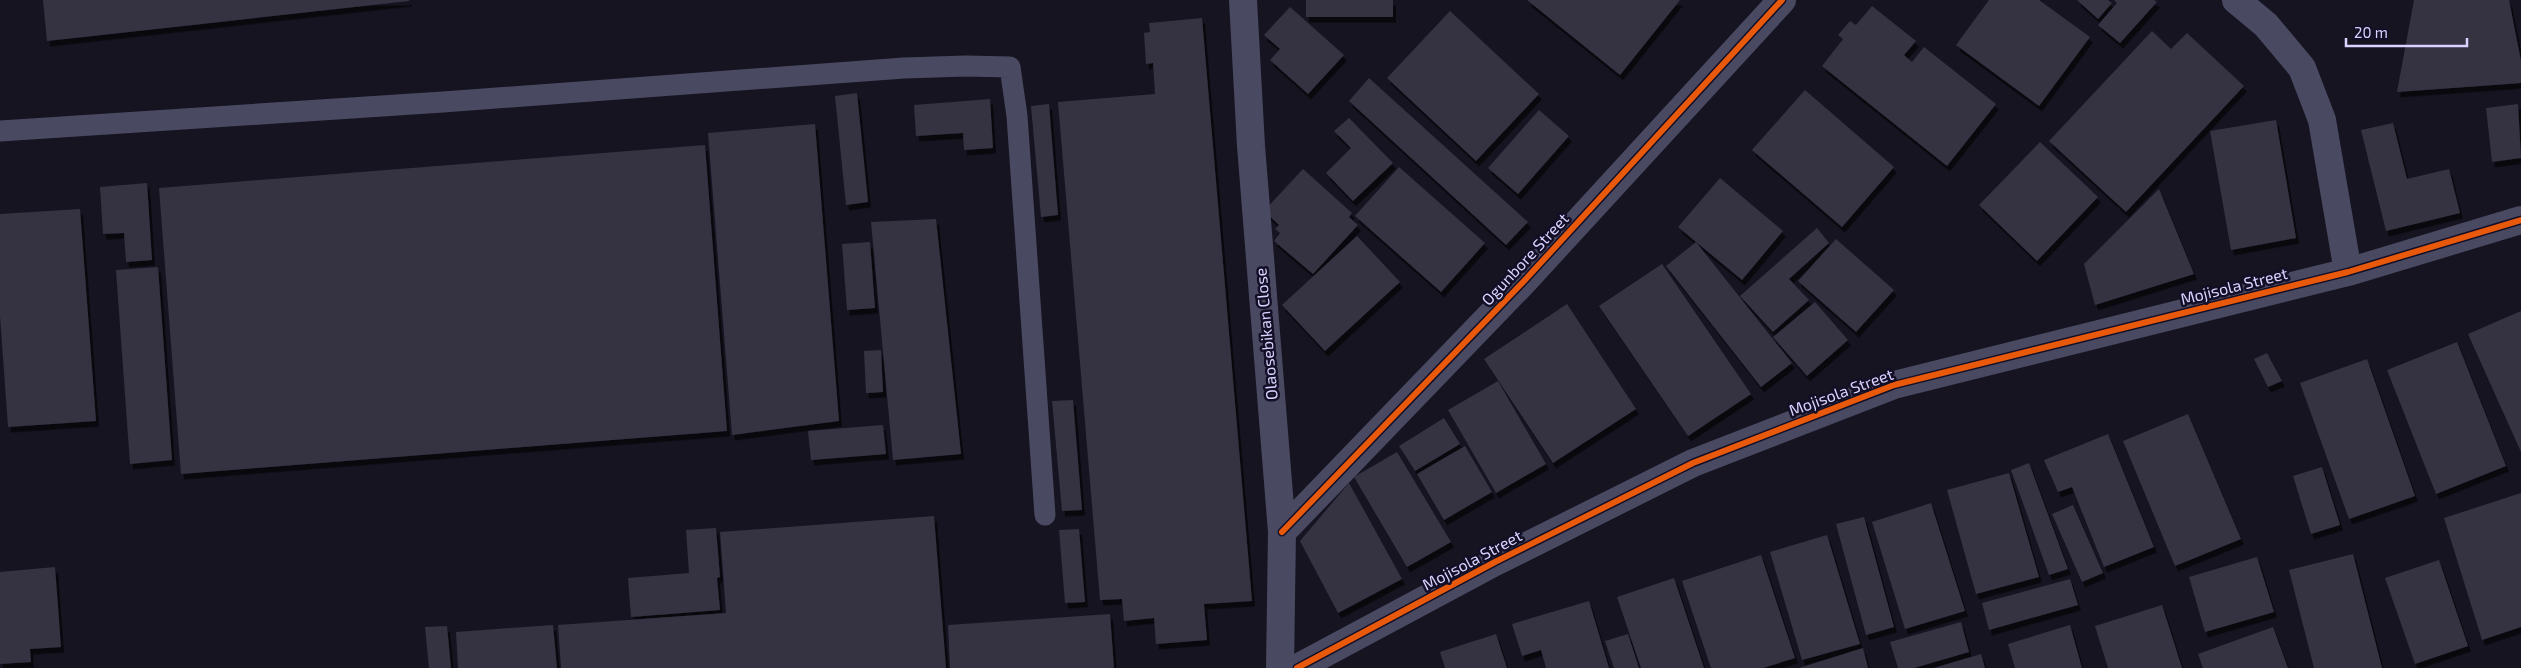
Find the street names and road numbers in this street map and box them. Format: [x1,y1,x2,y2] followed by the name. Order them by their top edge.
[1477,209,1572,309] street label: Ogunbore Street
[2178,263,2290,309] street label: Mojisola Street
[1250,267,1281,401] street label: Olaosebikan Close
[1786,364,1896,420] street label: Mojisola Street
[1419,525,1525,595] street label: Mojisola Street

